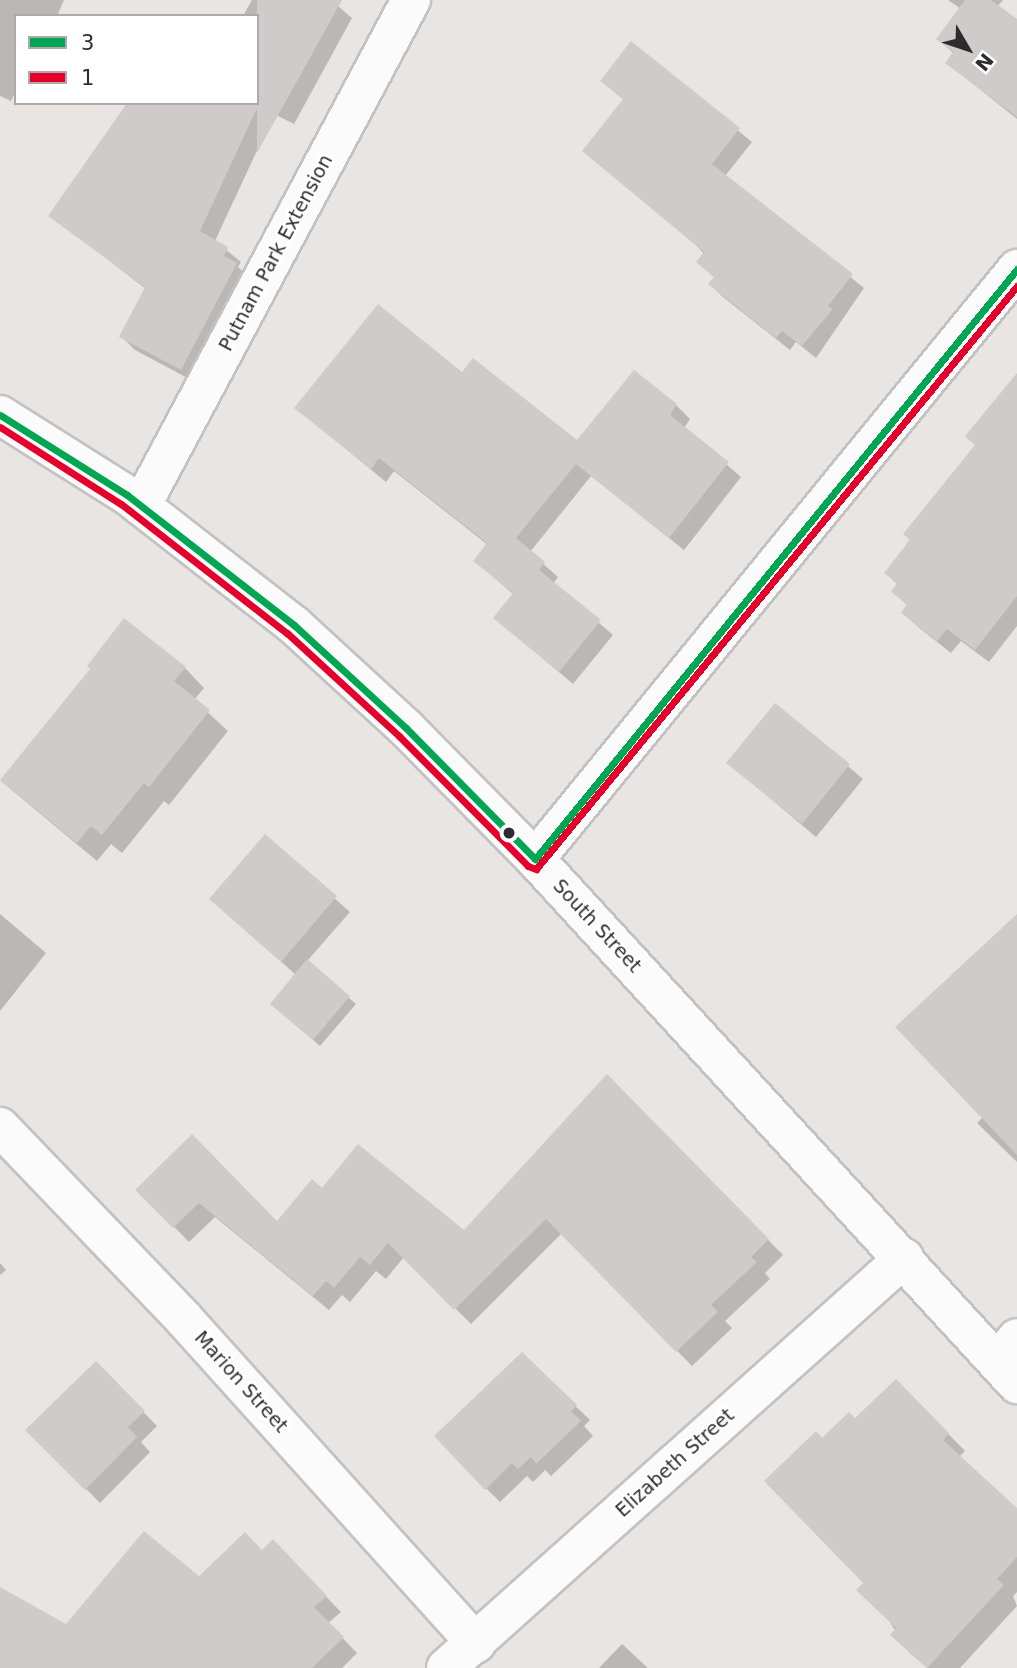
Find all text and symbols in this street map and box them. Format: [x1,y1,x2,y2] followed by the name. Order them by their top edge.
[14,14,259,105] legend
[933,14,1003,84] north arrow
[81,31,94,55] text: 3
[971,49,998,75] text: N
[81,66,94,90] text: 1
[214,151,338,355] street label: Putnam Park Extension
[502,826,516,840] unlabelled marker
[548,875,646,977] street label: South Street
[190,1327,292,1437] street label: Marion Street
[611,1404,739,1522] street label: Elizabeth Street

